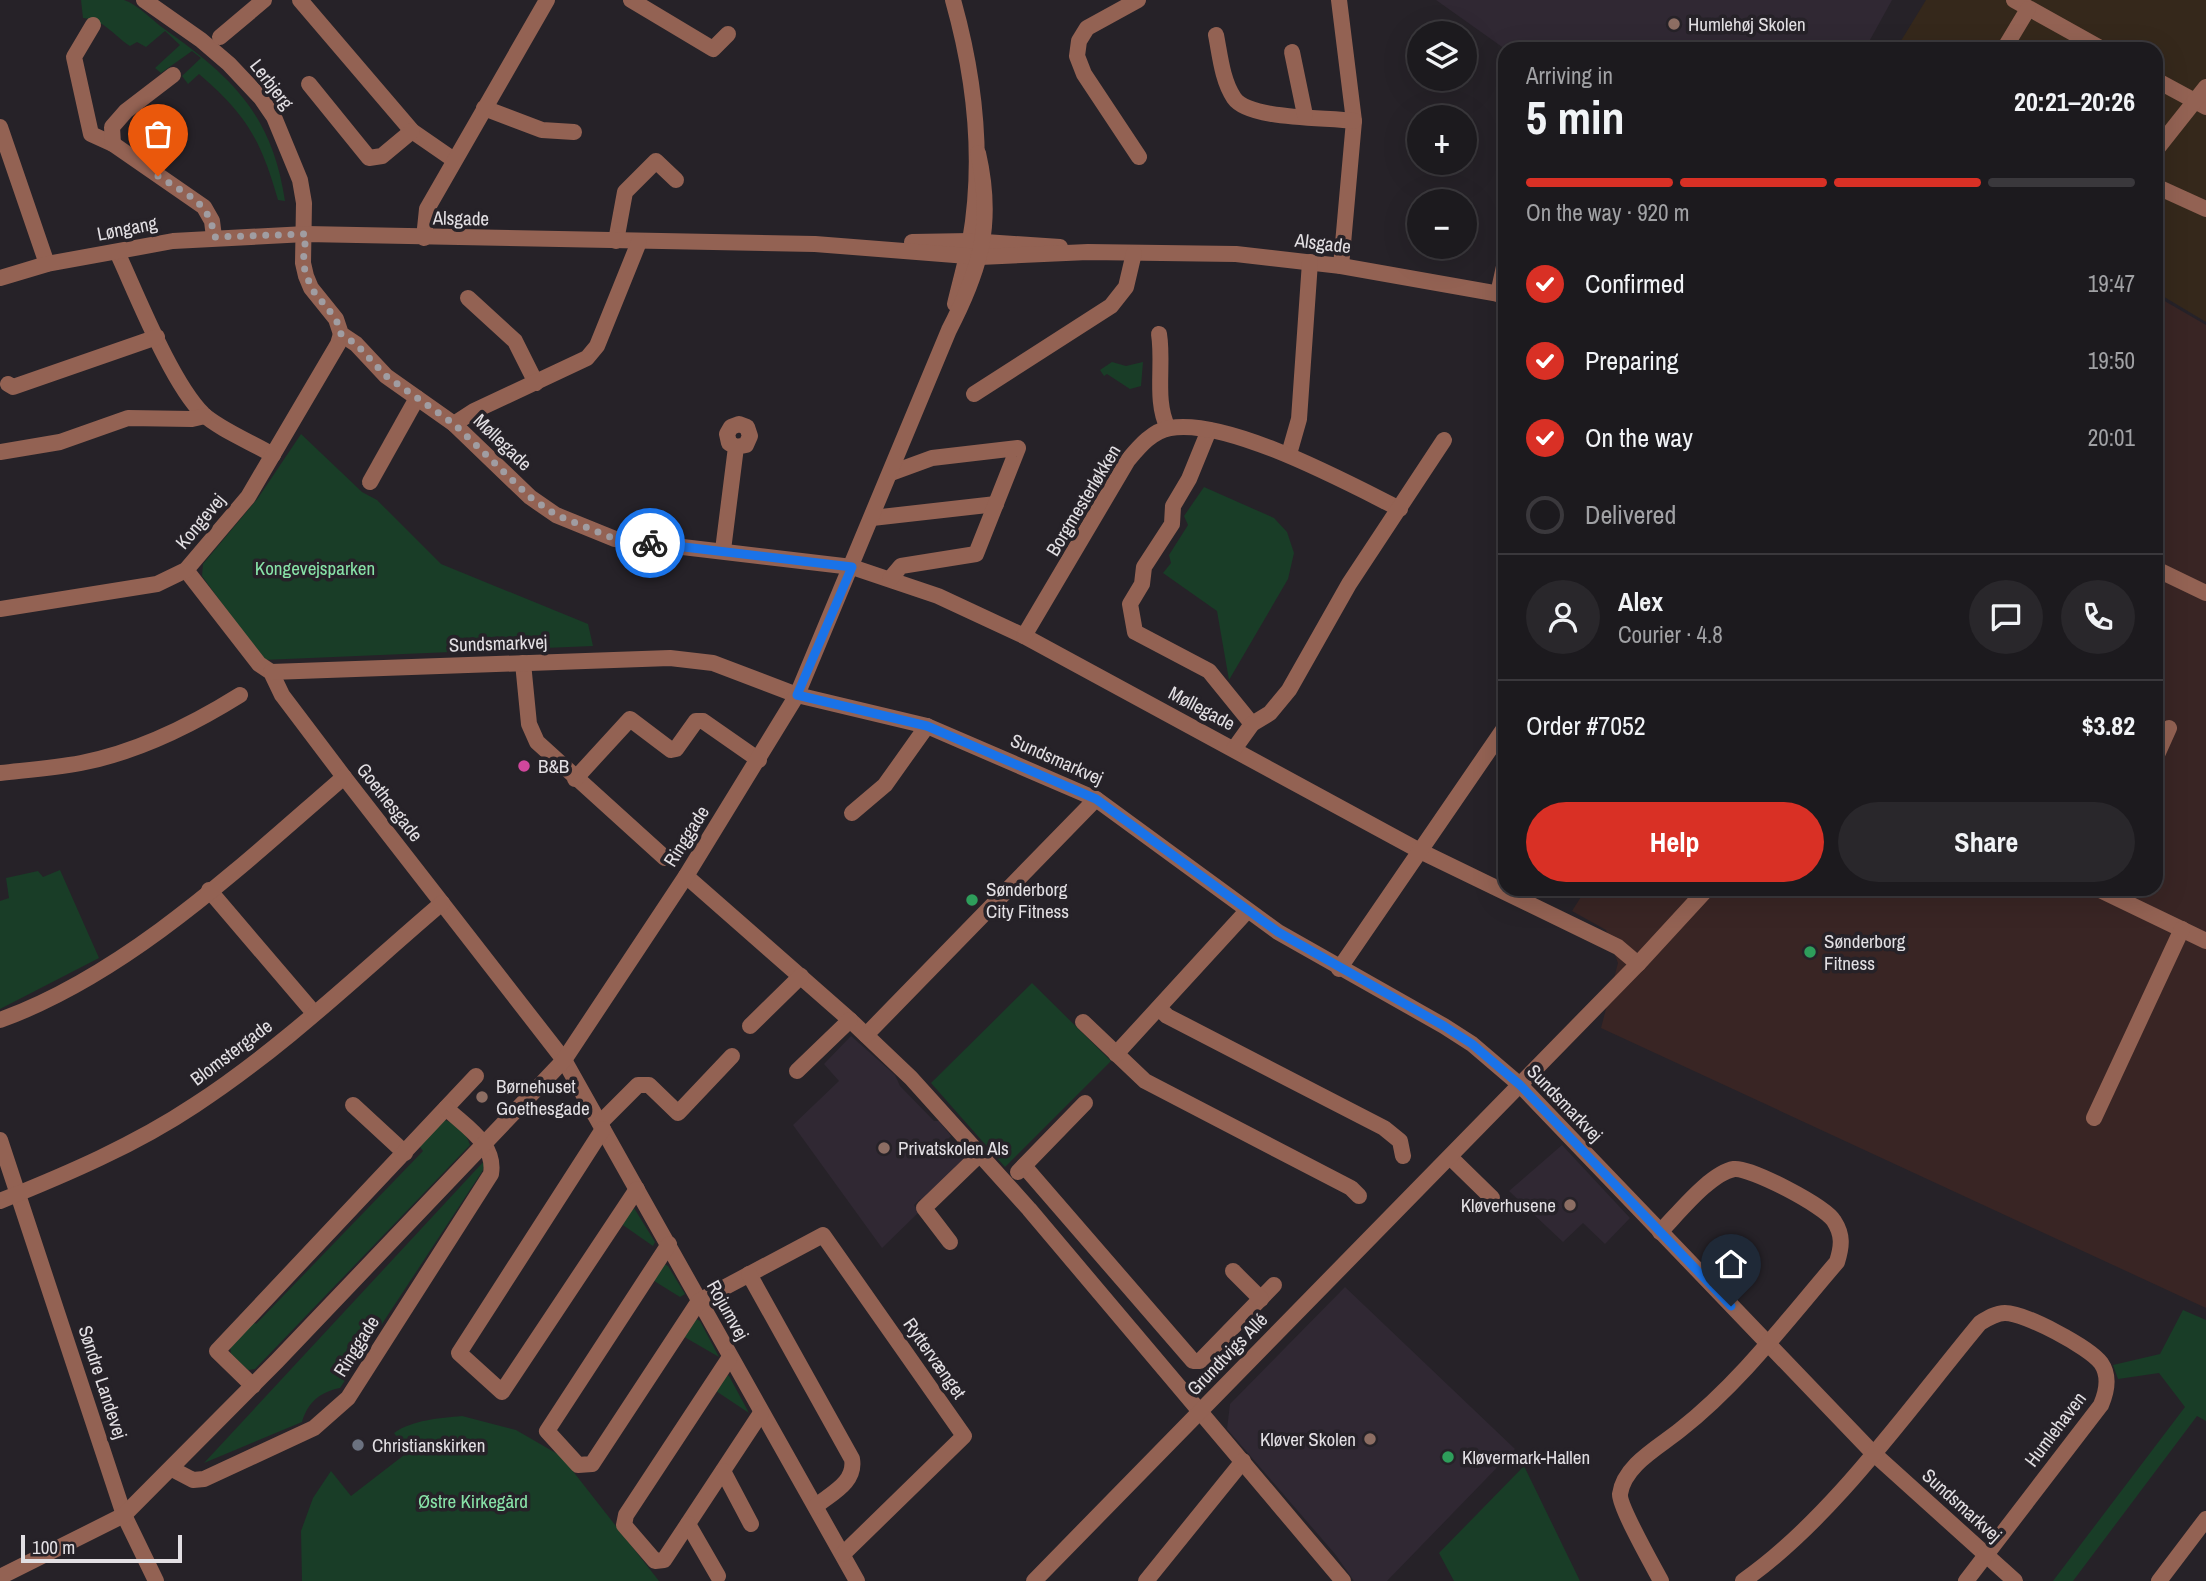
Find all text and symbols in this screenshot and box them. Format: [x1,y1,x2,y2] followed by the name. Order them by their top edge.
[1688,11,1806,37] place label: Humlehøj Skolen
[1666,16,1682,32] marker: Humlehøj Skolen
[1407,21,1477,259] map controls
[1407,21,1477,91] button: layers
[244,53,300,115] street label: Lerbjerg
[1526,60,1613,91] text: Arriving in
[2014,84,2135,119] text: 20:21–20:26
[1526,86,1625,148] text: 5 min
[128,104,188,176] pin
[1407,105,1477,175] button: +
[139,115,177,153] icon: bag
[1407,189,1477,259] button: −
[1526,197,1690,228] text: On the way · 920 m
[432,204,489,231] street label: Alsgade
[95,209,160,247] street label: Løngang
[1292,227,1353,259] street label: Alsgade
[1526,265,1564,303] icon: check
[1585,266,1685,301] text: Confirmed
[2088,268,2135,299] text: 19:47
[1526,342,1564,380] icon: check
[1585,343,1679,378] text: Preparing
[2088,345,2135,376] text: 19:50
[468,408,538,476] street label: Møllegade
[1526,419,1564,457] icon: check
[1585,420,1693,455] text: On the way
[2088,422,2135,453] text: 20:01
[1040,439,1126,561] street label: Borgmesterløkken
[169,488,231,554] street label: Kongevej
[1585,497,1676,532] text: Delivered
[615,508,685,578] courier
[631,524,669,562] icon: bike
[255,555,375,581] park label: Kongevejsparken
[1526,580,1600,654] button: person
[1969,580,2043,654] button: chat
[2061,580,2135,654] button: phone
[1618,584,1663,619] text: Alex
[1618,619,1723,650] text: Courier · 4.8
[448,628,548,658] street label: Sundsmarkvej
[1164,680,1240,736] street label: Møllegade
[1526,708,1646,743] text: Order #7052
[2082,708,2135,743] text: $3.82
[1007,727,1107,791] street label: Sundsmarkvej
[538,753,569,779] place label: B&B
[351,757,429,847] street label: Goethesgade
[516,758,532,774] marker: B&B
[657,800,715,872] street label: Ringgade
[1526,802,1824,882] button: Help
[1838,802,2135,882] button: Share
[986,876,1069,924] place label: Sønderborg City Fitness
[964,892,980,908] marker: Sønderborg City Fitness
[1824,928,1906,976] place label: Sønderborg Fitness
[1802,944,1818,960] marker: Sønderborg Fitness
[185,1013,277,1091] street label: Blomstergade
[1521,1058,1609,1148] street label: Sundsmarkvej
[496,1073,590,1121] place label: Børnehuset Goethesgade
[474,1089,490,1105] marker: Børnehuset Goethesgade
[898,1135,1009,1161] place label: Privatskolen Als
[876,1140,892,1156] marker: Privatskolen Als
[1461,1192,1556,1218] place label: Kløverhusene
[1562,1197,1578,1213] marker: Kløverhusene
[1701,1234,1761,1306] pin
[1712,1245,1750,1283] icon: home
[701,1275,755,1345] street label: Rojumvej
[1181,1307,1273,1401] street label: Grundtvigs Allé
[327,1310,385,1382] street label: Ringgade
[898,1312,973,1404] street label: Ryttervænget
[72,1322,134,1442] street label: Søndre Landevej
[2018,1386,2092,1472] street label: Humlehaven
[1260,1426,1356,1452] place label: Kløver Skolen
[1362,1431,1378,1447] marker: Kløver Skolen
[372,1432,485,1458] place label: Christianskirken
[350,1437,366,1453] marker: Christianskirken
[1462,1444,1590,1470] place label: Kløvermark-Hallen
[1440,1449,1456,1465] marker: Kløvermark-Hallen
[1917,1462,2007,1548] street label: Sundsmarkvej
[418,1488,528,1514] park label: Østre Kirkegård
[21,1532,182,1564] scale bar
[32,1534,75,1560] text: 100 m

